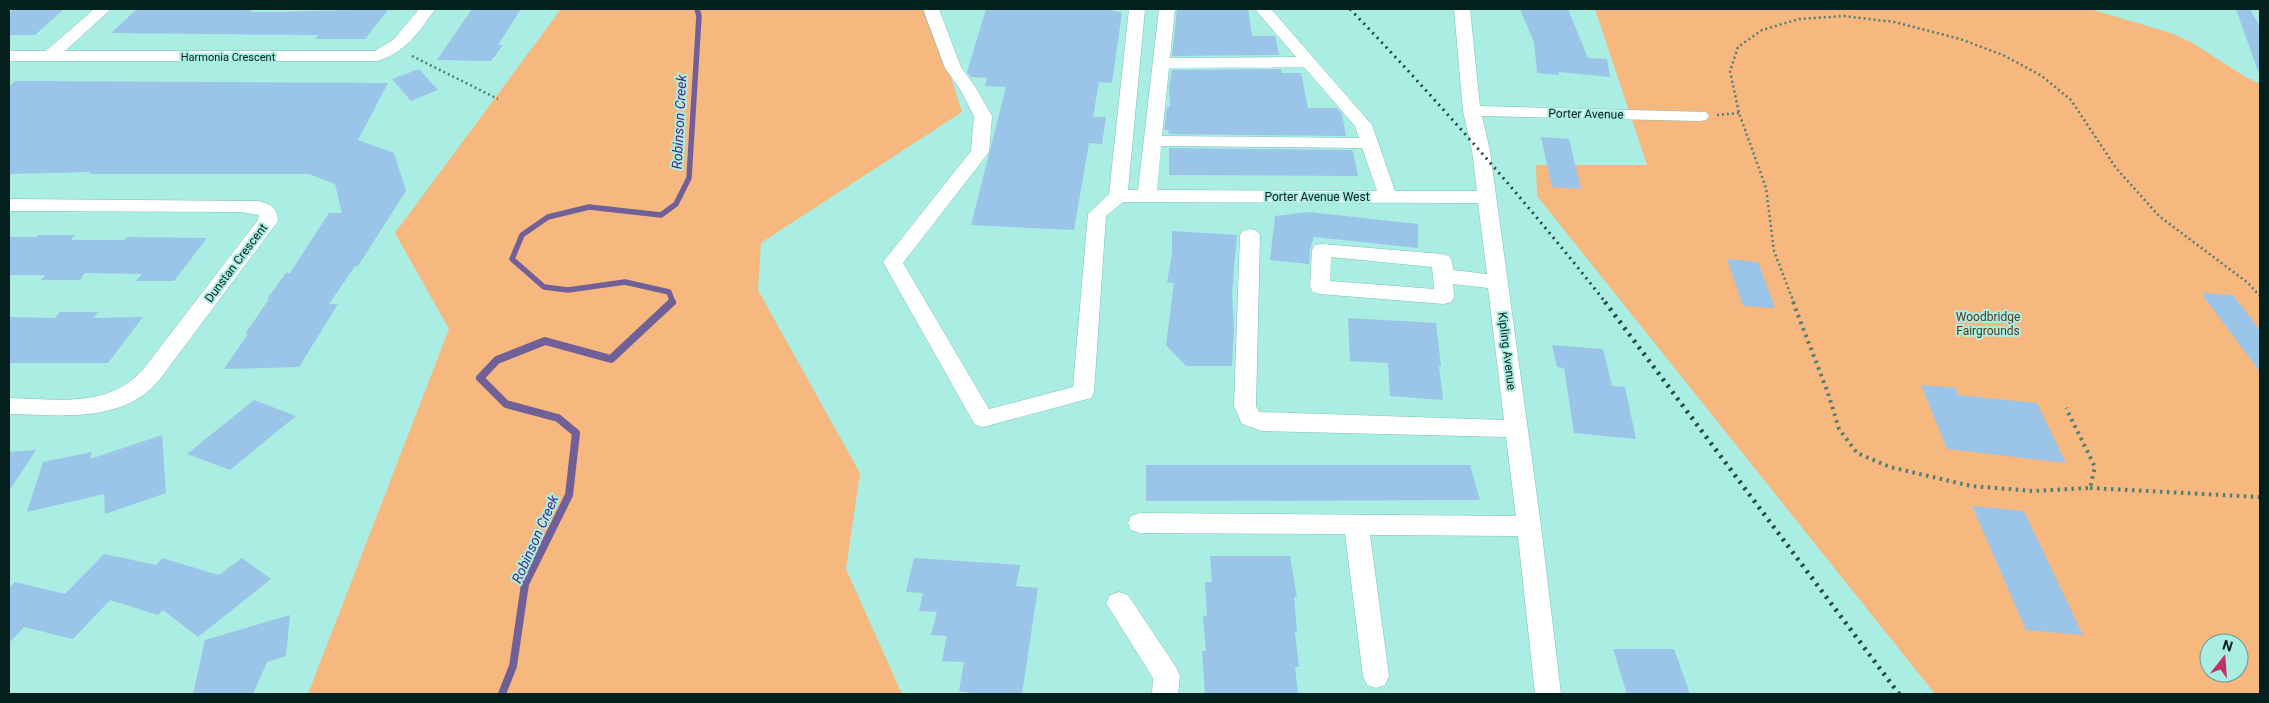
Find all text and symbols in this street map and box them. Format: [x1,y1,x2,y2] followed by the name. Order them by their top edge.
[181,51,276,64] street label: Harmonia Crescent
[669,73,690,170] water label: Robinson Creek
[1548,106,1624,122] street label: Porter Avenue
[1264,190,1370,204] street label: Porter Avenue West
[202,221,270,305] street label: Dunstan Crescent
[1956,310,2020,338] park label: Woodbridge Fairgrounds
[1495,311,1519,391] street label: Kipling Avenue
[508,491,562,586] water label: Robinson Creek
[2199,633,2249,683] north arrow
[2221,636,2235,655] text: N

